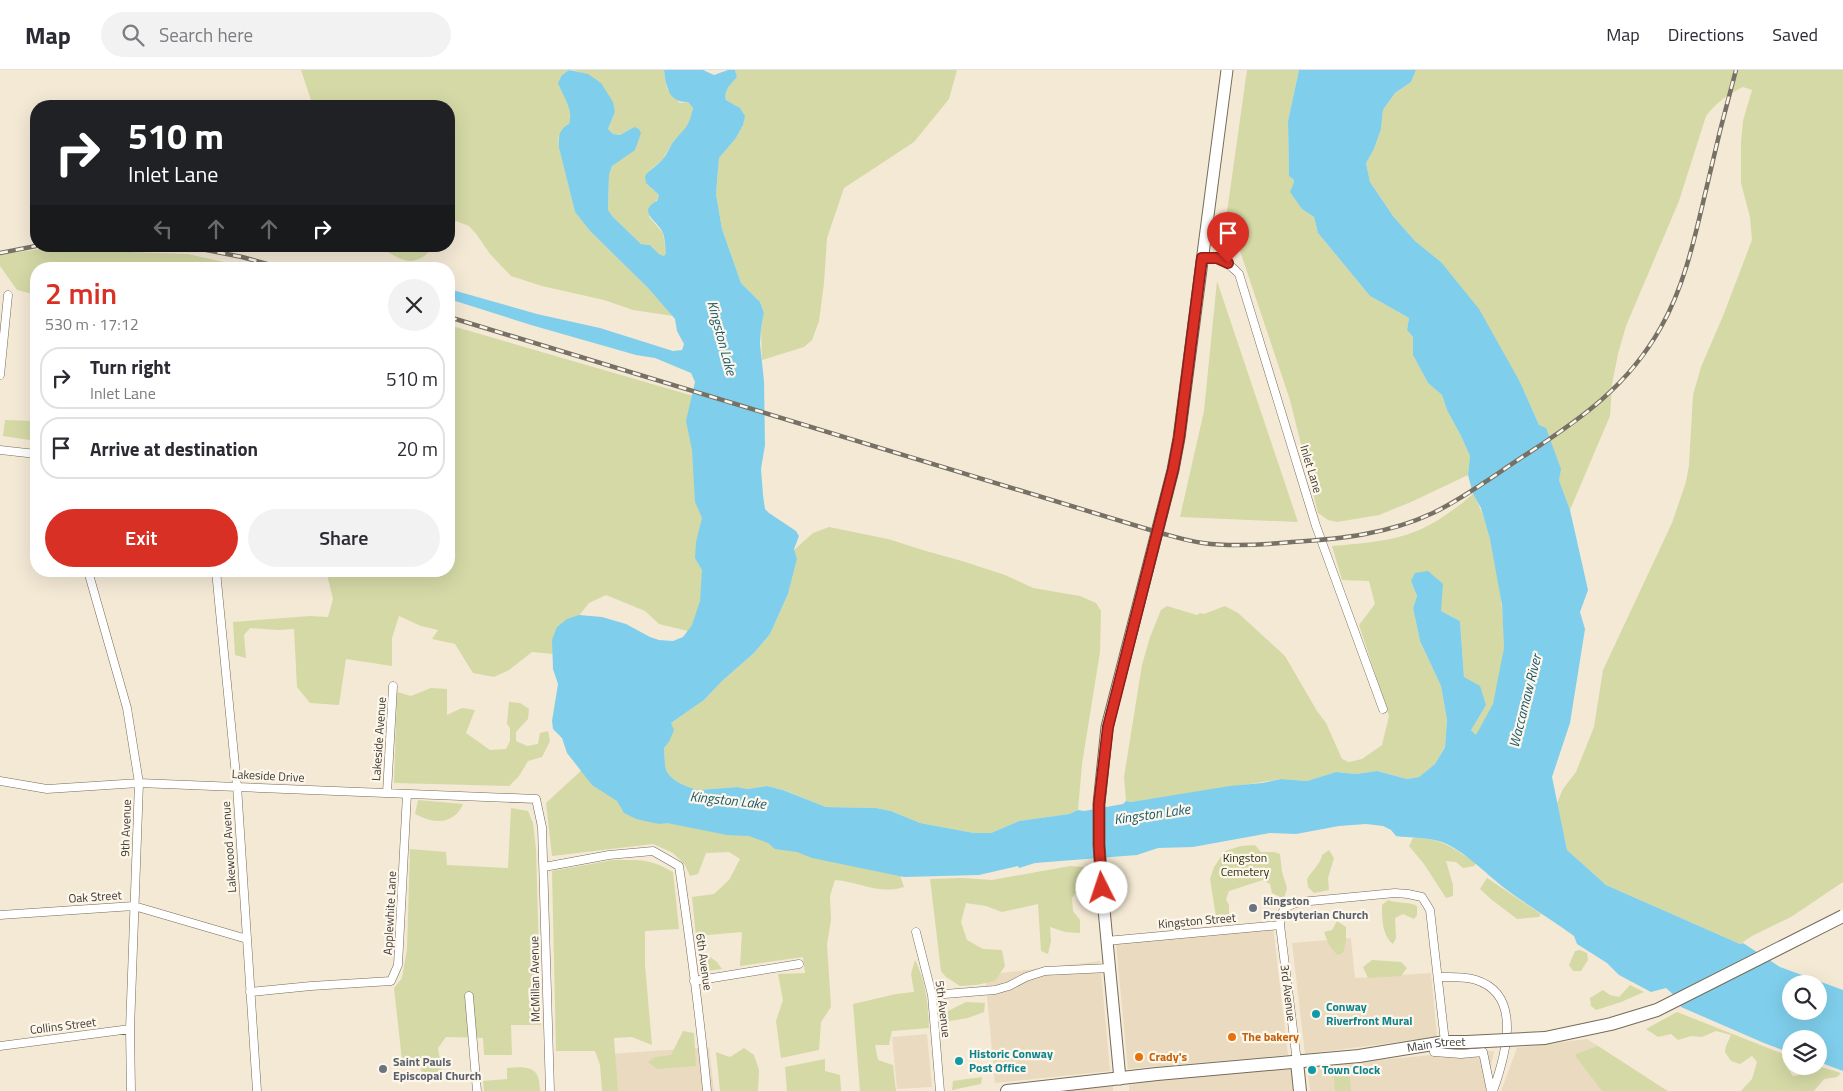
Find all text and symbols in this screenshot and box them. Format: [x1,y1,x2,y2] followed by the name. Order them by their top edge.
[101,12,451,57] search box
[25,17,71,53] text: Map
[159,20,253,49] text: Search here
[119,21,147,49] icon: search
[1606,21,1640,48] text: Map
[1668,21,1744,48] text: Directions
[1772,21,1818,48] text: Saved
[128,109,224,163] text: 510 m
[45,120,110,185] icon: right
[128,157,218,191] text: Inlet Lane
[1207,212,1249,263] pin
[149,215,177,243] icon: left
[202,215,230,243] icon: ahead
[255,215,283,243] icon: ahead
[308,215,336,243] icon: right
[1214,219,1242,247] icon: arrive
[45,270,117,316] text: 2 min
[388,279,440,331] button: close
[702,298,743,379] water label: Kingston Lake
[45,312,139,336] text: 530 m · 17:12
[90,352,171,381] text: Turn right
[47,364,75,392] icon: right
[386,364,438,393] text: 510 m
[90,381,156,405] text: Inlet Lane
[47,434,75,462] icon: arrive
[90,434,258,463] text: Arrive at destination
[397,434,438,463] text: 20 m
[1295,442,1328,495] street label: Inlet Lane
[45,509,238,567] button: Exit
[248,509,440,567] button: Share
[1503,651,1547,750] water label: Waccamaw River
[366,696,391,782] street label: Lakeside Avenue
[231,764,305,787] street label: Lakeside Drive
[689,785,769,814] water label: Kingston Lake
[1113,798,1193,829] water label: Kingston Lake
[115,799,136,857] street label: 9th Avenue
[216,801,241,893] street label: Lakewood Avenue
[1221,848,1270,881] park label: Kingston Cemetery
[1075,861,1127,913] position arrow
[378,871,401,955] street label: Applewhite Lane
[68,885,123,908] street label: Oak Street
[1263,891,1368,924] place label: Kingston Presbyterian Church
[1247,902,1259,914] marker: Kingston Presbyterian Church
[1157,908,1238,933] street label: Kingston Street
[691,932,718,992] street label: 6th Avenue
[524,936,545,1022] street label: McMillan Avenue
[1276,963,1301,1023] street label: 3rd Avenue
[1782,975,1827,1075] map controls
[1782,975,1827,1020] button: search
[931,979,956,1039] street label: 5th Avenue
[1326,997,1413,1030] place label: Conway Riverfront Mural
[1310,1008,1322,1020] marker: Conway Riverfront Mural
[29,1012,98,1039] street label: Collins Street
[1242,1027,1299,1046] place label: The bakery
[1782,1030,1827,1075] button: layers
[1226,1031,1238,1043] marker: The bakery
[1406,1032,1466,1057] street label: Main Street
[969,1044,1053,1077] place label: Historic Conway Post Office
[1149,1047,1188,1066] place label: Crady's
[1133,1051,1145,1063] marker: Crady's
[393,1052,481,1085] place label: Saint Pauls Episcopal Church
[953,1055,965,1067] marker: Historic Conway Post Office
[1322,1060,1381,1079] place label: Town Clock
[377,1063,389,1075] marker: Saint Pauls Episcopal Church
[1306,1064,1318,1076] marker: Town Clock

